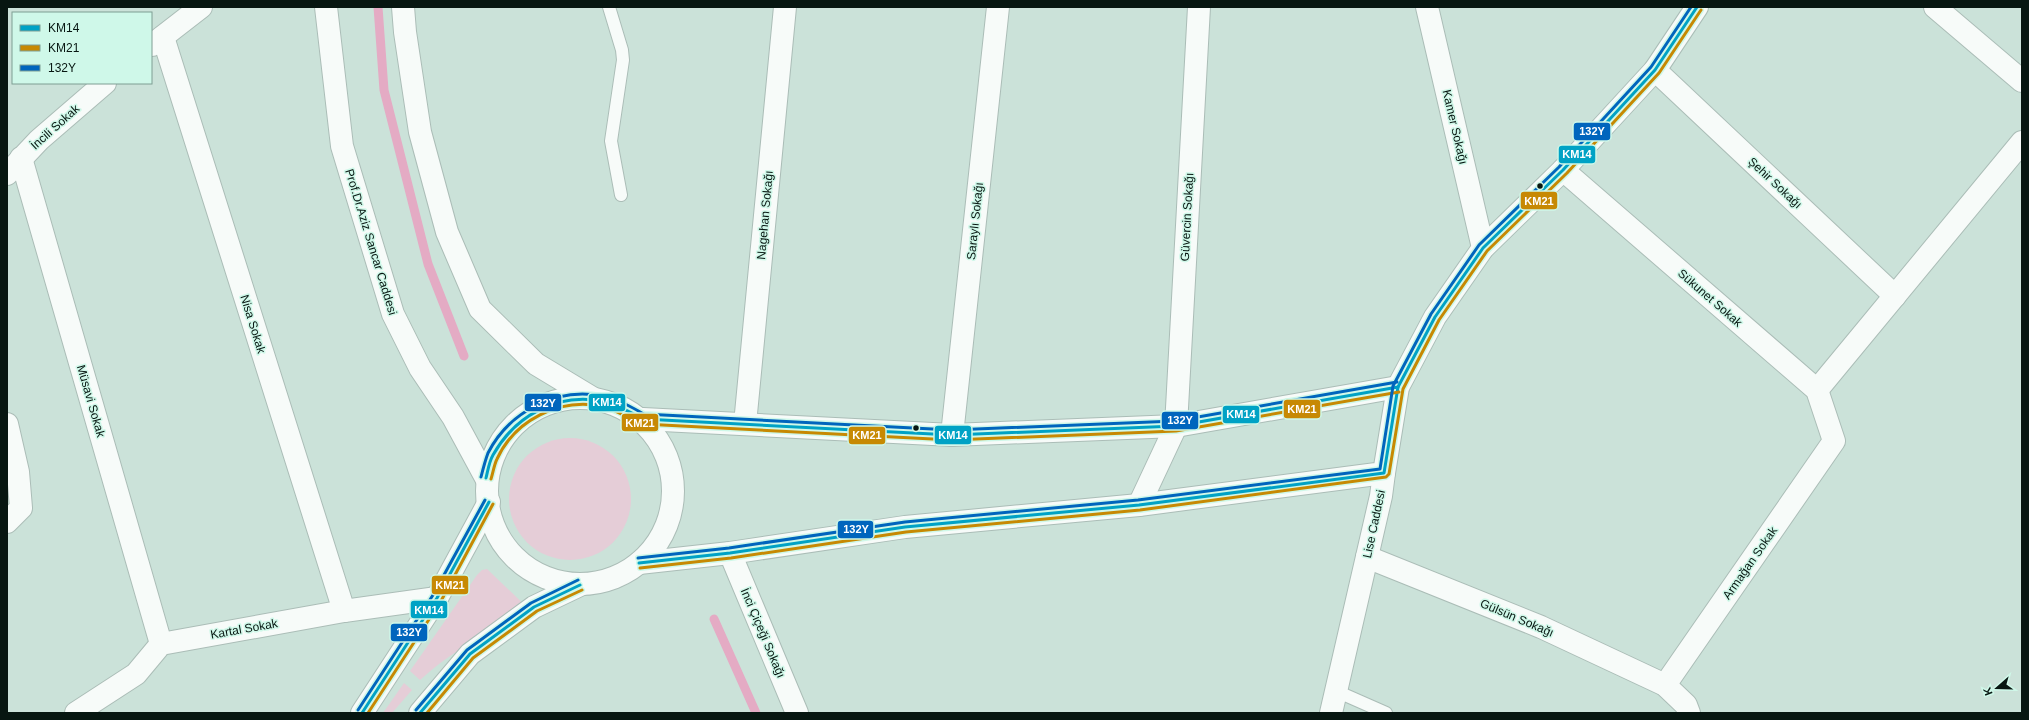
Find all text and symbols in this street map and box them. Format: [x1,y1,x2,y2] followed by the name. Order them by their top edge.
[12,12,152,84] legend
[48,21,80,35] text: KM14
[48,41,80,55] text: KM21
[48,61,76,75] text: 132Y
[1440,88,1470,166] street label: Kamer Sokağı
[28,101,83,153] street label: İncili Sokak
[1573,122,1611,141] line badge: 132Y
[1579,125,1606,137] text: 132Y
[1558,145,1596,164] line badge: KM14
[1562,148,1593,160] text: KM14
[1745,154,1805,212] street label: Şehir Sokağı
[342,167,400,317] street label: Prof.Dr.Aziz Sancar Caddesi
[754,170,776,260] street label: Nagehan Sokağı
[1178,172,1196,262] street label: Güvercin Sokağı
[964,181,986,261] street label: Saraylı Sokağı
[1535,181,1545,191] unlabelled marker
[1520,191,1558,210] line badge: KM21
[1524,195,1554,207] text: KM21
[1675,266,1746,330] street label: Sükunet Sokak
[237,293,269,356] street label: Nisa Sokak
[74,363,108,440] street label: Müsavi Sokak
[524,393,562,412] line badge: 132Y
[588,393,626,412] line badge: KM14
[592,396,623,408] text: KM14
[530,397,557,409] text: 132Y
[1283,399,1321,419] line badge: KM21
[1287,403,1317,415] text: KM21
[1222,405,1260,424] line badge: KM14
[1226,408,1257,420] text: KM14
[1161,411,1199,430] line badge: 132Y
[621,413,659,432] line badge: KM21
[1167,414,1194,426] text: 132Y
[625,417,655,429] text: KM21
[911,423,921,433] unlabelled marker
[934,425,972,445] line badge: KM14
[848,426,886,445] line badge: KM21
[852,429,882,441] text: KM21
[938,429,969,441] text: KM14
[1360,489,1388,559] street label: Lise Caddesi
[837,520,874,539] line badge: 132Y
[843,523,870,535] text: 132Y
[1720,523,1781,602] street label: Armağan Sokak
[431,575,469,595] line badge: KM21
[435,579,465,591] text: KM21
[738,586,788,680] street label: İnci Çiçeği Sokağı
[1478,596,1556,640] street label: Gülsün Sokağı
[410,600,448,619] line badge: KM14
[414,604,445,616] text: KM14
[209,616,280,642] street label: Kartal Sokak
[390,623,428,642] line badge: 132Y
[396,626,423,638] text: 132Y
[1977,668,2017,708] north arrow
[1981,686,1995,697] text: K

